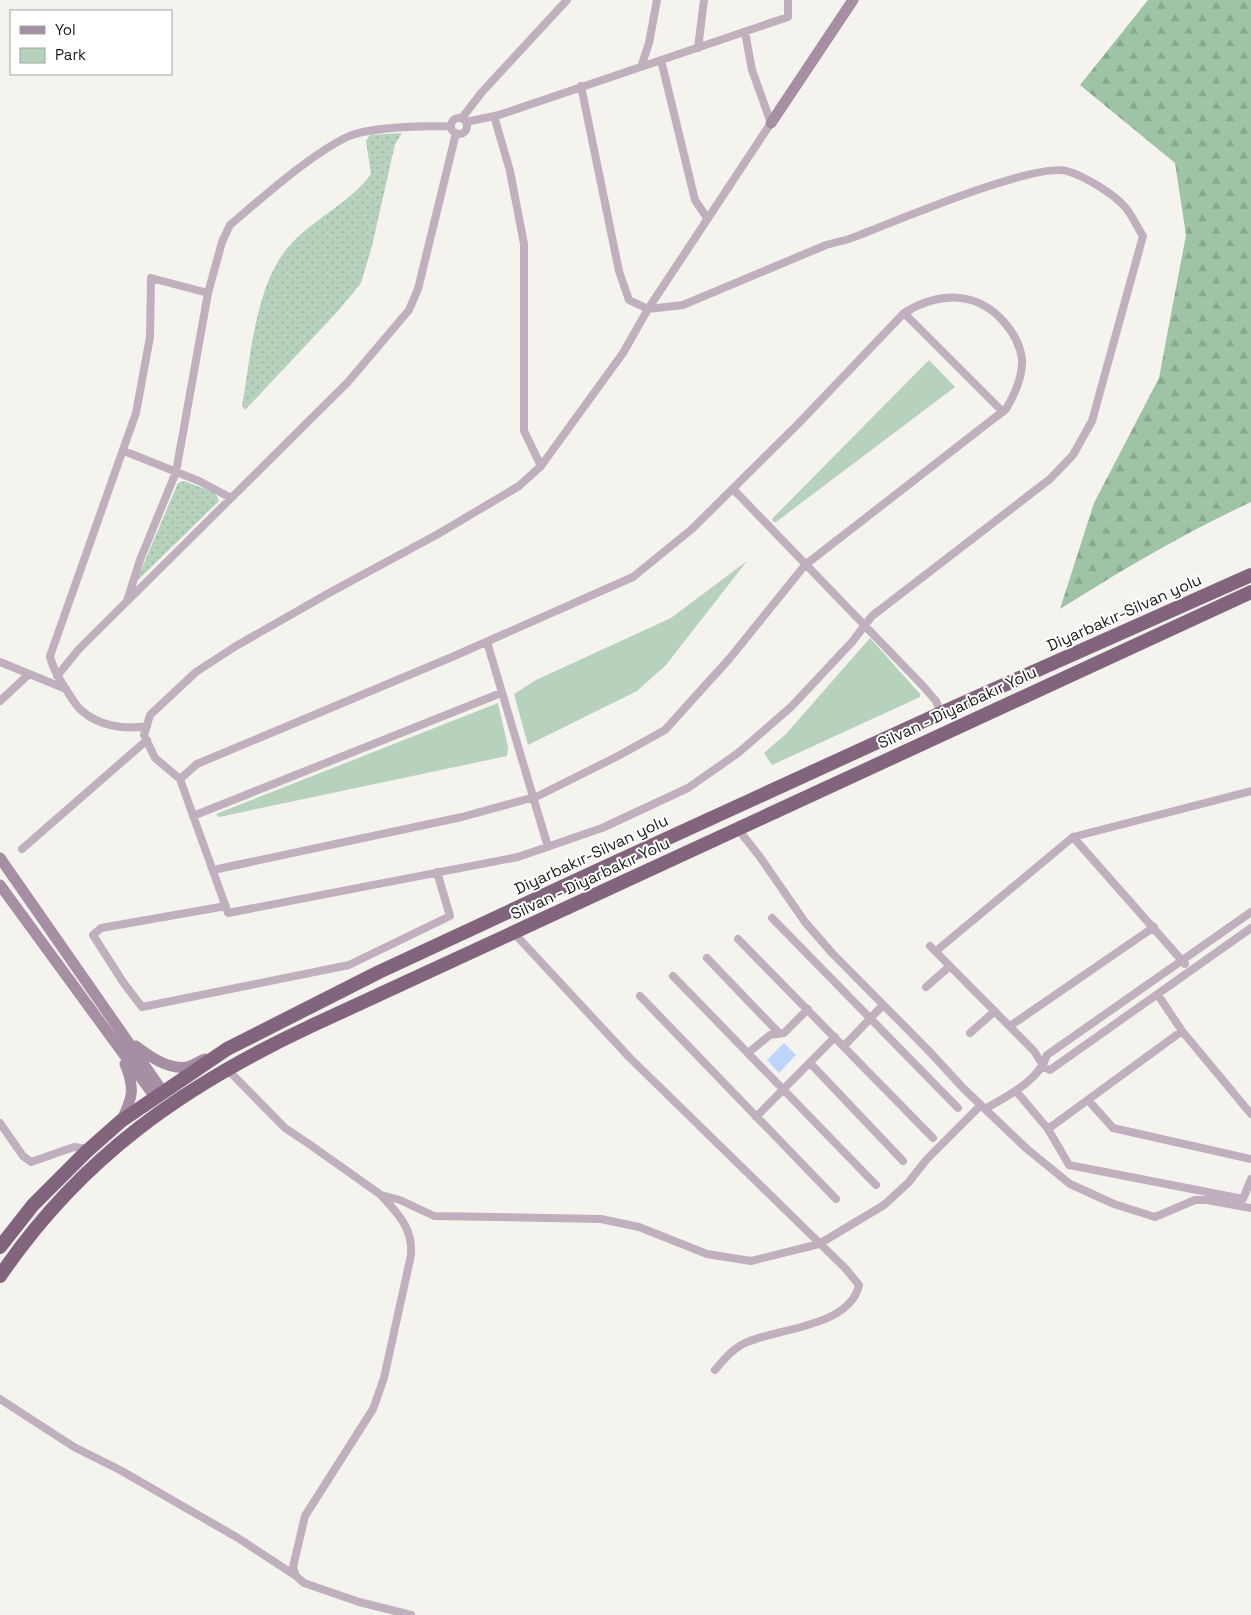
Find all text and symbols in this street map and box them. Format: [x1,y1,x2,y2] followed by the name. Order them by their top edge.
[10,10,172,75] legend
[55,20,76,39] text: Yol
[55,45,86,64] text: Park
[1044,569,1205,656] street label: Diyarbakır-Silvan yolu
[874,661,1040,754] street label: Silvan - Diyarbakır Yolu
[511,810,671,899] street label: Diyarbakır-Silvan yolu
[507,832,673,925] street label: Silvan - Diyarbakır Yolu

